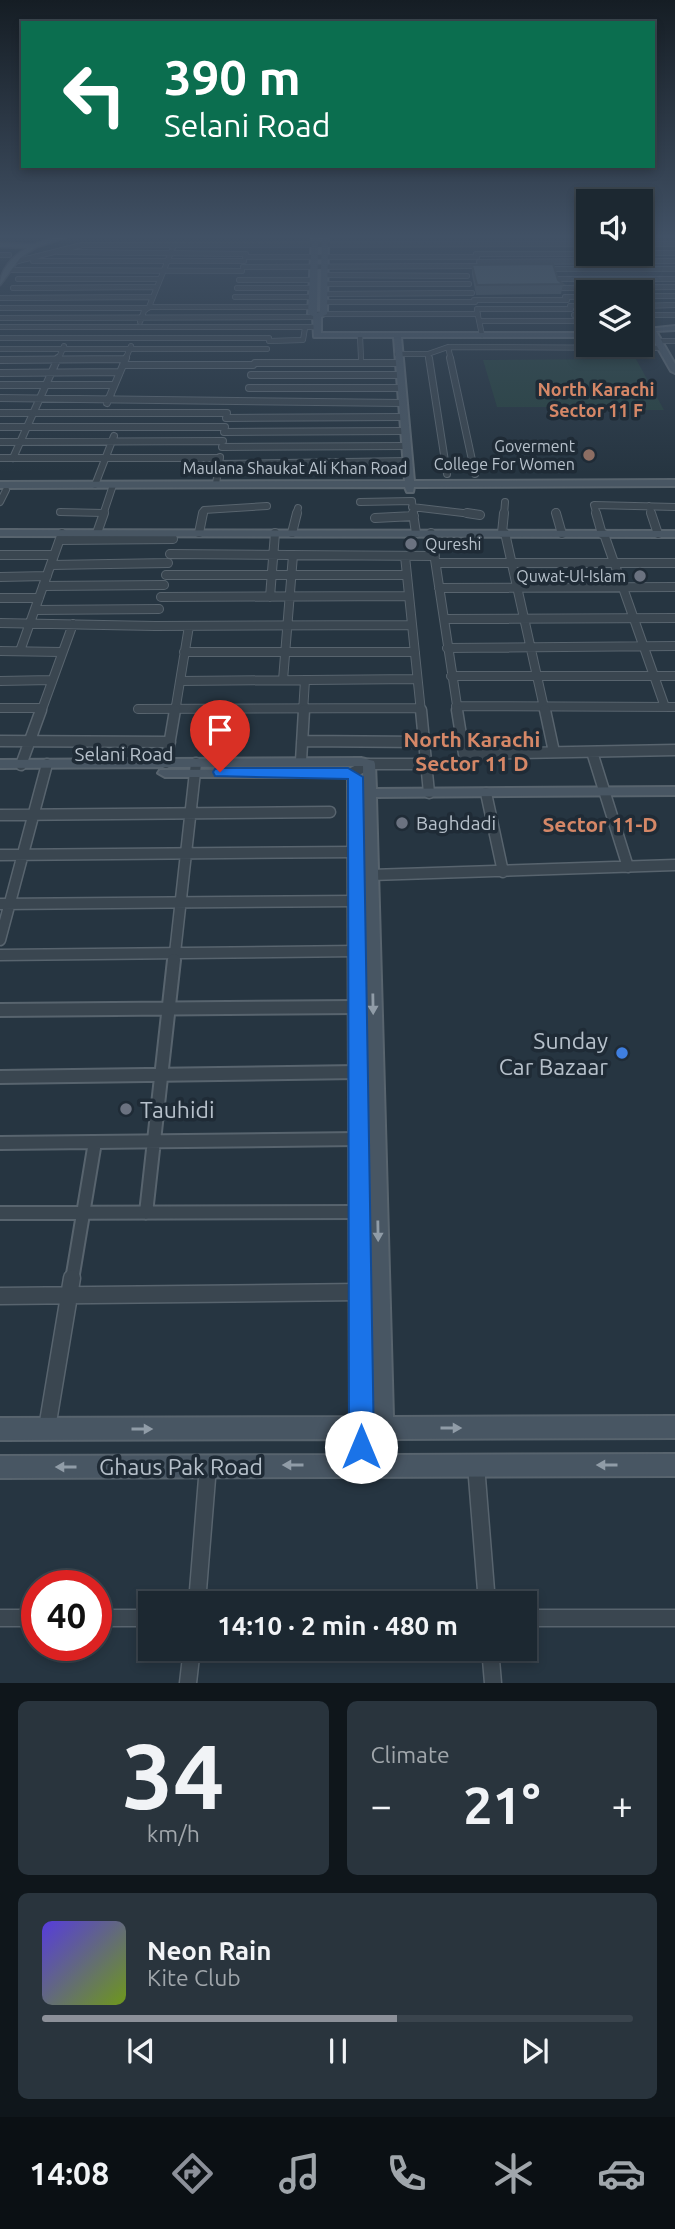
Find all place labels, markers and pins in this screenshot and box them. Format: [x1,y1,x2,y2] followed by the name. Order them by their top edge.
[434,437,576,473] place label: Goverment College For Women
[581,447,597,463] marker: Goverment College For Women
[425,535,481,553] place label: Qureshi
[403,536,419,552] marker: Qureshi
[516,567,626,585] place label: Quwat-Ul-Islam
[632,568,648,584] marker: Quwat-Ul-Islam
[190,700,250,772] pin
[416,812,496,834] place label: Baghdadi
[394,815,410,831] marker: Baghdadi
[499,1028,608,1079] place label: Sunday Car Bazaar
[614,1045,630,1061] marker: Sunday Car Bazaar
[140,1097,215,1122] place label: Tauhidi
[118,1101,134,1117] marker: Tauhidi

